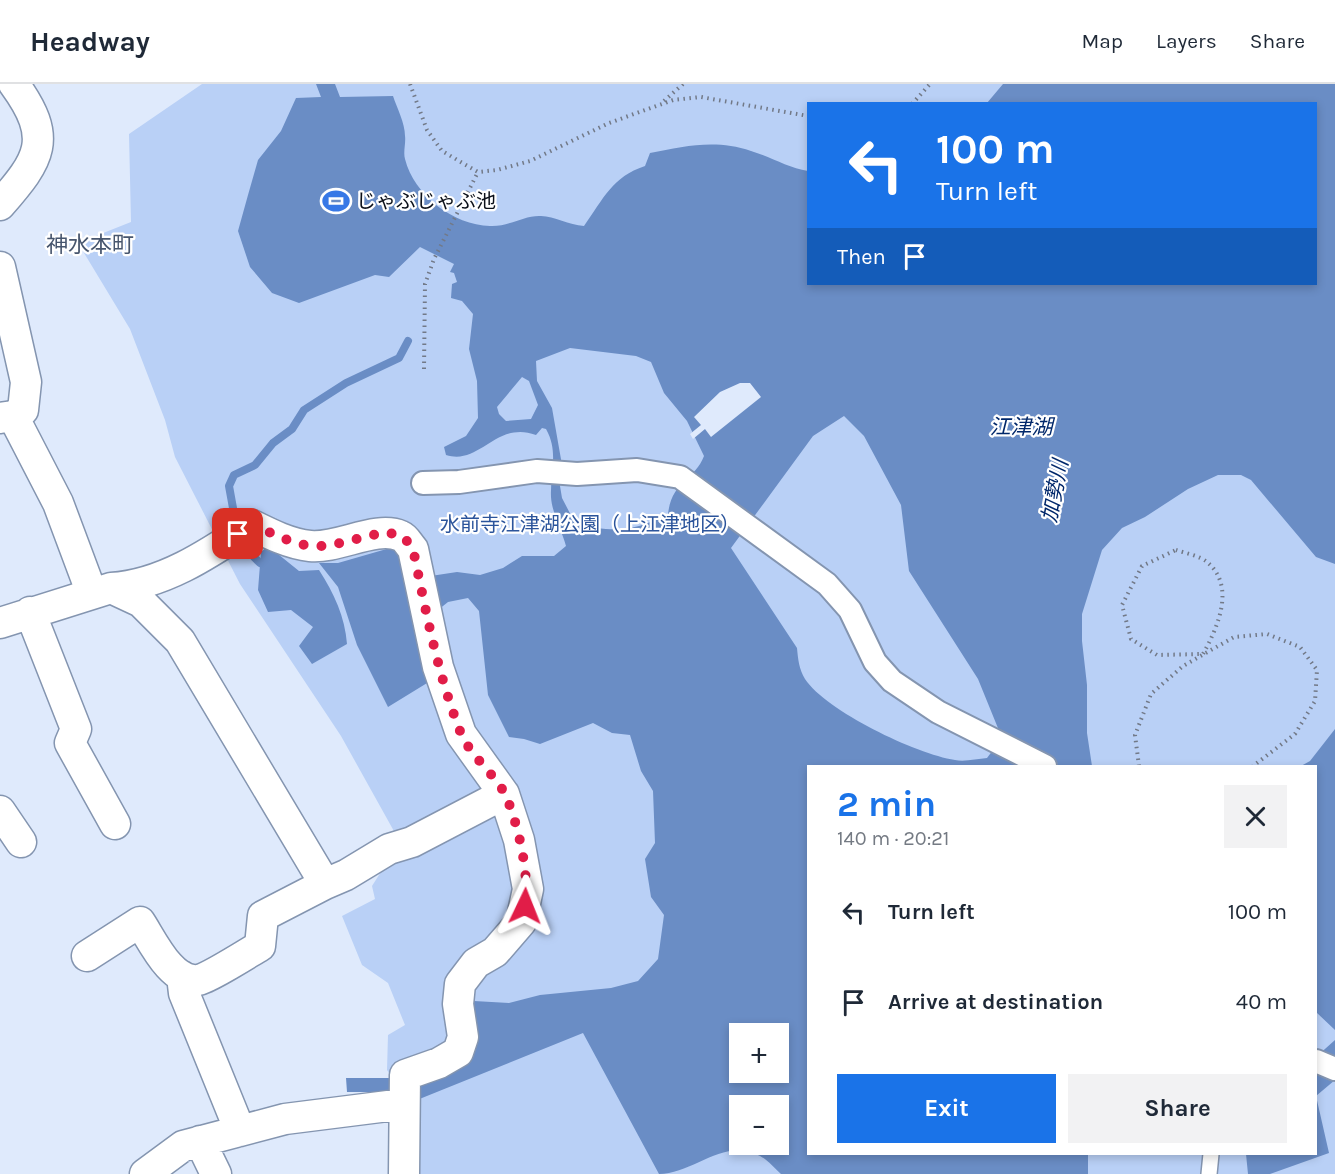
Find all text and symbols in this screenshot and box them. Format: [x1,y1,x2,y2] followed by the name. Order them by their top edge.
[30,25,150,58] text: Headway
[1081,29,1123,53] text: Map
[1156,29,1217,53] text: Layers
[1250,29,1305,53] text: Share
[936,124,1055,174] text: 100 m
[837,126,915,204] icon: left
[936,175,1037,207] text: Turn left
[321,186,351,216] sports icon: じゃぶじゃぶ池
[356,190,496,213] place label: じゃぶじゃぶ池
[46,232,134,258] district label: 神水本町
[898,240,931,273] icon: arrive
[837,244,886,270] text: Then
[990,415,1055,439] water label: 江津湖
[1037,456,1073,524] water label: 加勢川
[212,508,263,559] pin
[440,513,740,536] park label: 水前寺江津湖公園（上江津地区）
[221,517,254,550] icon: arrive
[837,783,936,825] text: 2 min
[1224,785,1287,848] button: close
[837,827,949,850] text: 140 m · 20:21
[493,874,557,938] position arrow
[837,896,870,929] icon: left
[888,899,975,925] text: Turn left
[1228,899,1287,925] text: 100 m
[837,986,870,1019] icon: arrive
[888,989,1103,1015] text: Arrive at destination
[1236,989,1287,1015] text: 40 m
[729,1023,789,1155] map controls
[729,1023,789,1083] button: +
[837,1074,1056,1143] button: Exit
[1068,1074,1287,1143] button: Share
[729,1095,789,1155] button: −

